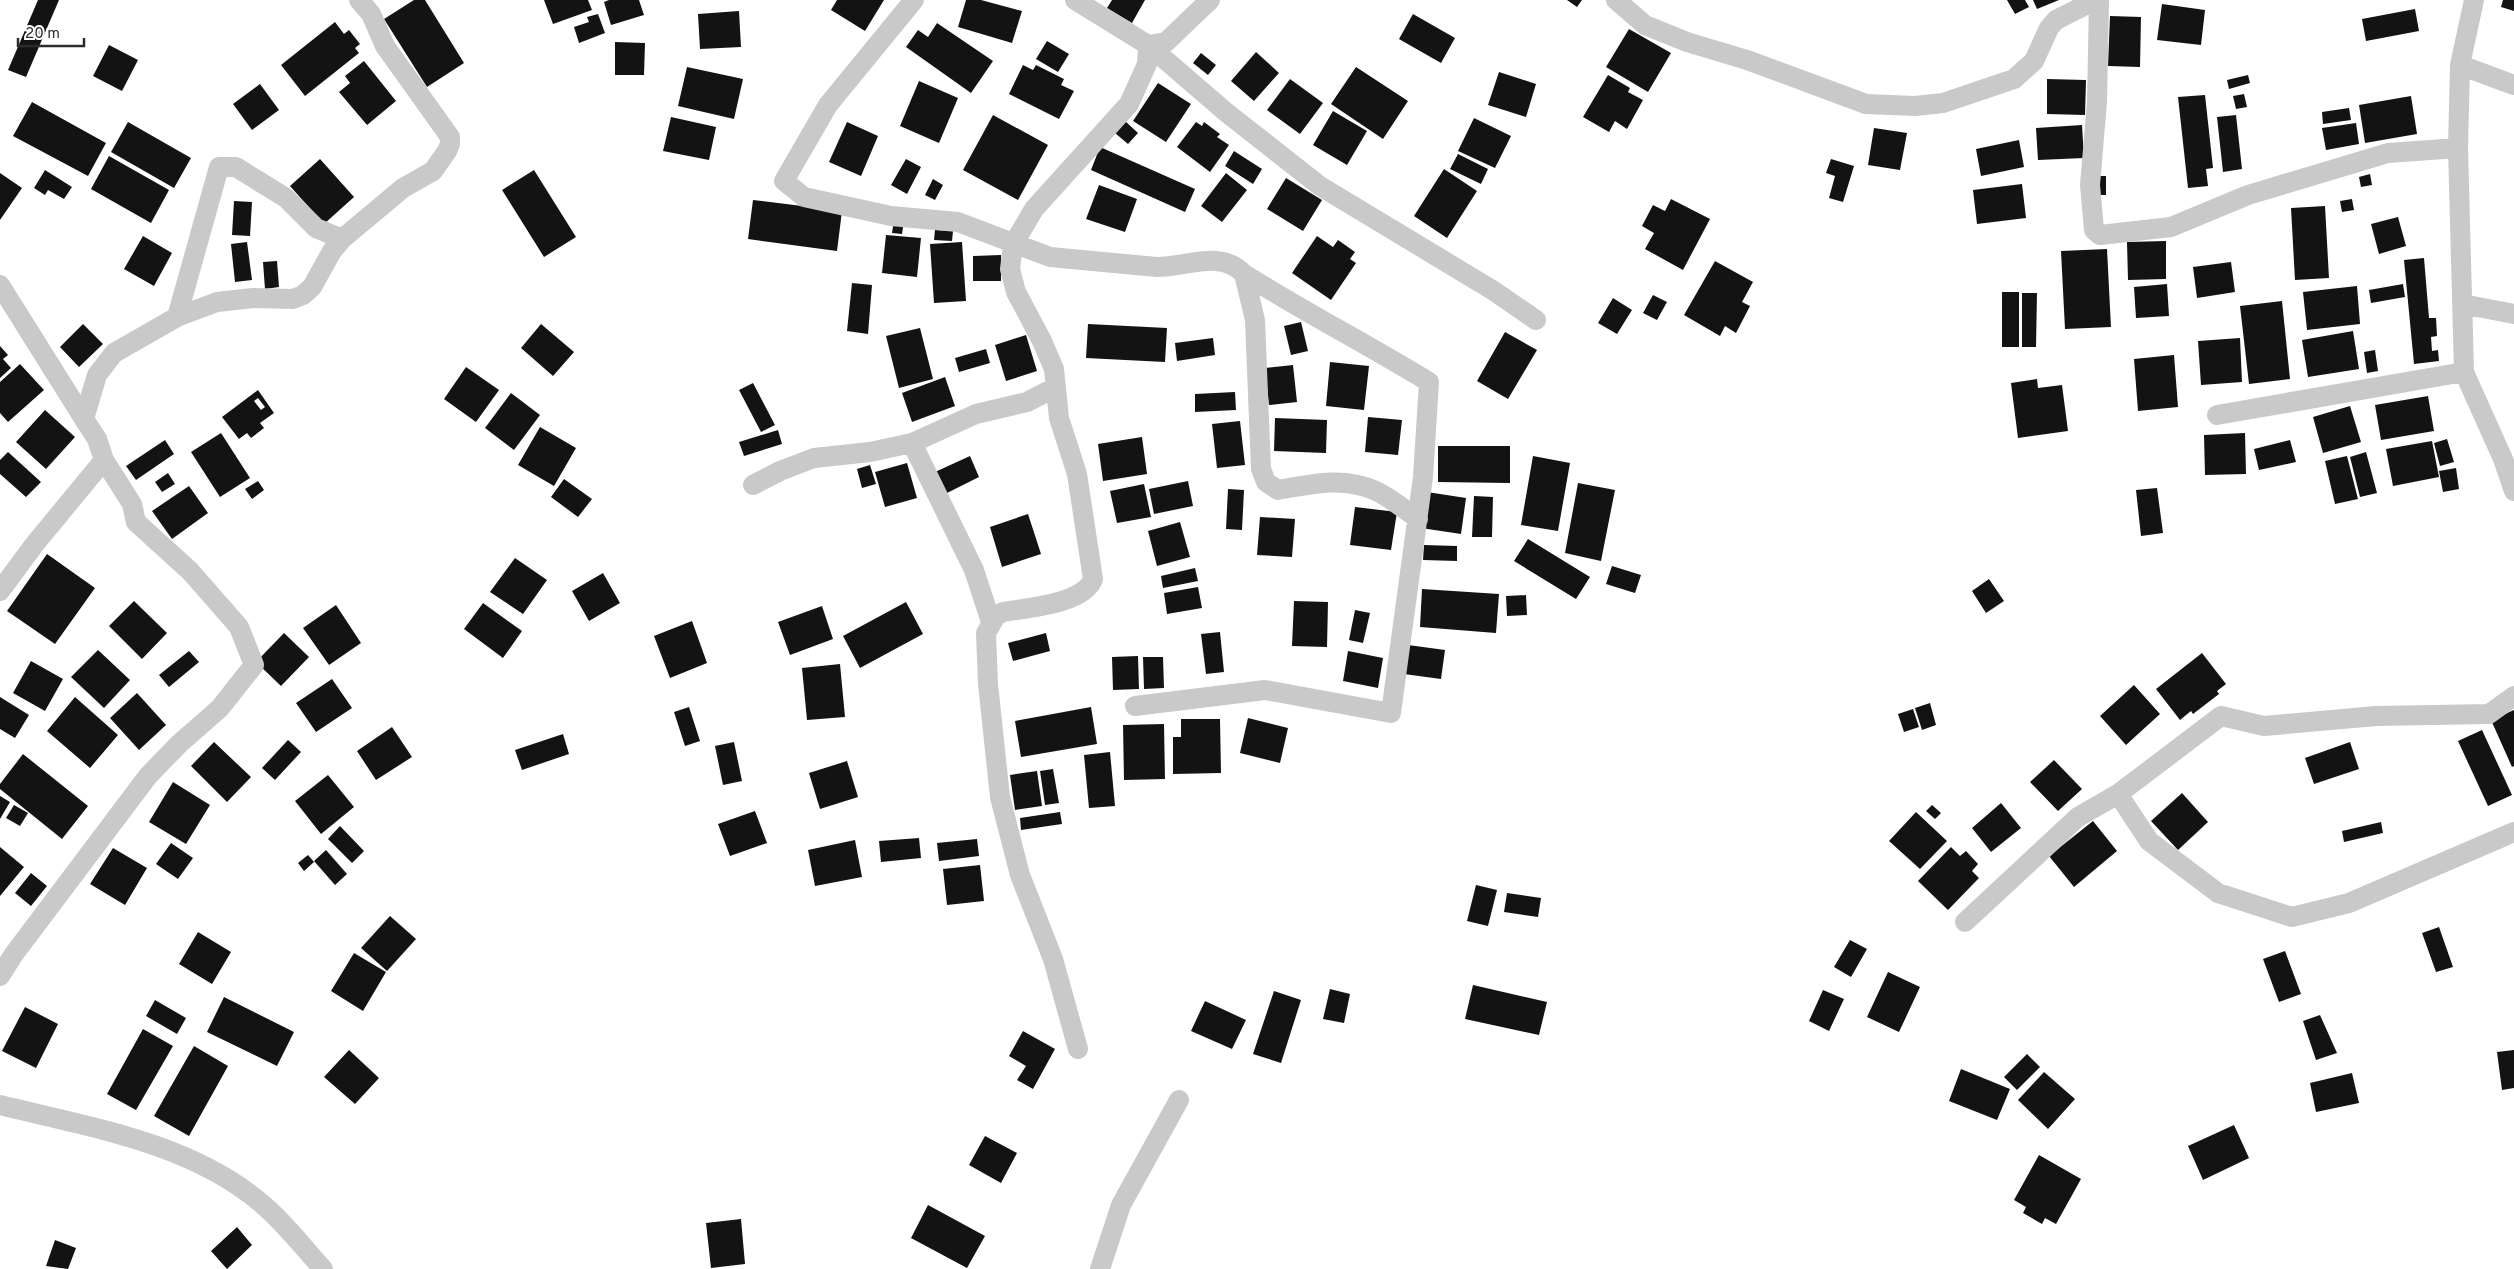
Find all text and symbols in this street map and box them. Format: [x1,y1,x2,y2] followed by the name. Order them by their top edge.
[18,15,84,47] scale bar
[25,25,60,44] text: 20 m

